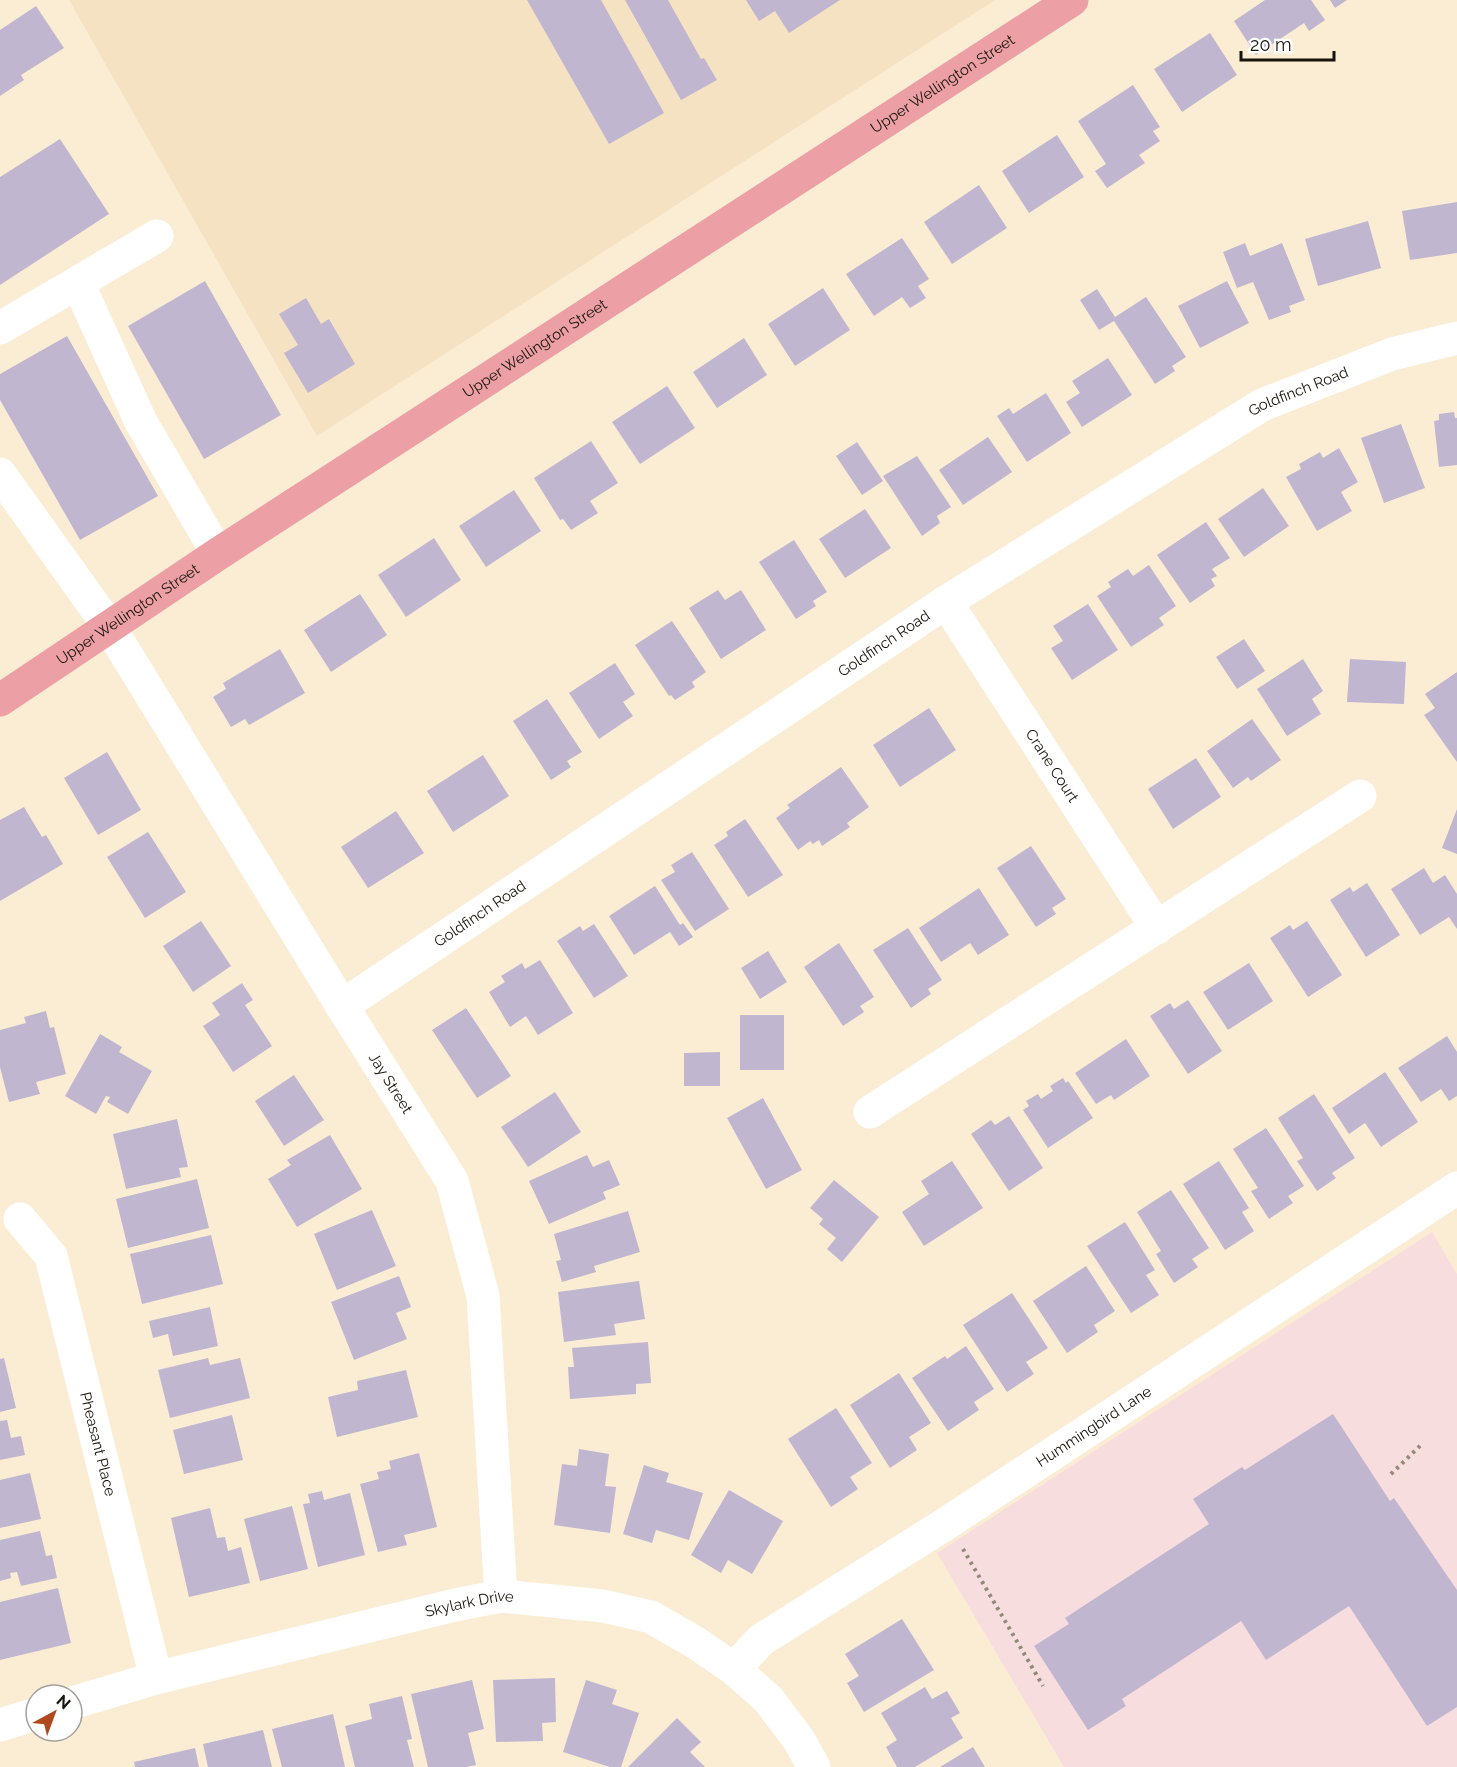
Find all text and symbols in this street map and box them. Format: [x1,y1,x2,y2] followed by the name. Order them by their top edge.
[1241,24,1334,62] scale bar
[867,31,1018,137] street label: Upper Wellington Street
[1250,34,1292,55] text: 20 m
[459,295,610,402] street label: Upper Wellington Street
[1245,363,1351,420] street label: Goldfinch Road
[53,560,203,668] street label: Upper Wellington Street
[835,606,933,681] street label: Goldfinch Road
[1022,726,1082,806] street label: Crane Court
[431,877,529,951] street label: Goldfinch Road
[365,1050,416,1117] street label: Jay Street
[1033,1382,1155,1471] street label: Hummingbird Lane
[76,1390,119,1498] street label: Pheasant Place
[423,1587,515,1621] street label: Skylark Drive
[24,1683,84,1743] north arrow
[53,1691,74,1713] text: N

